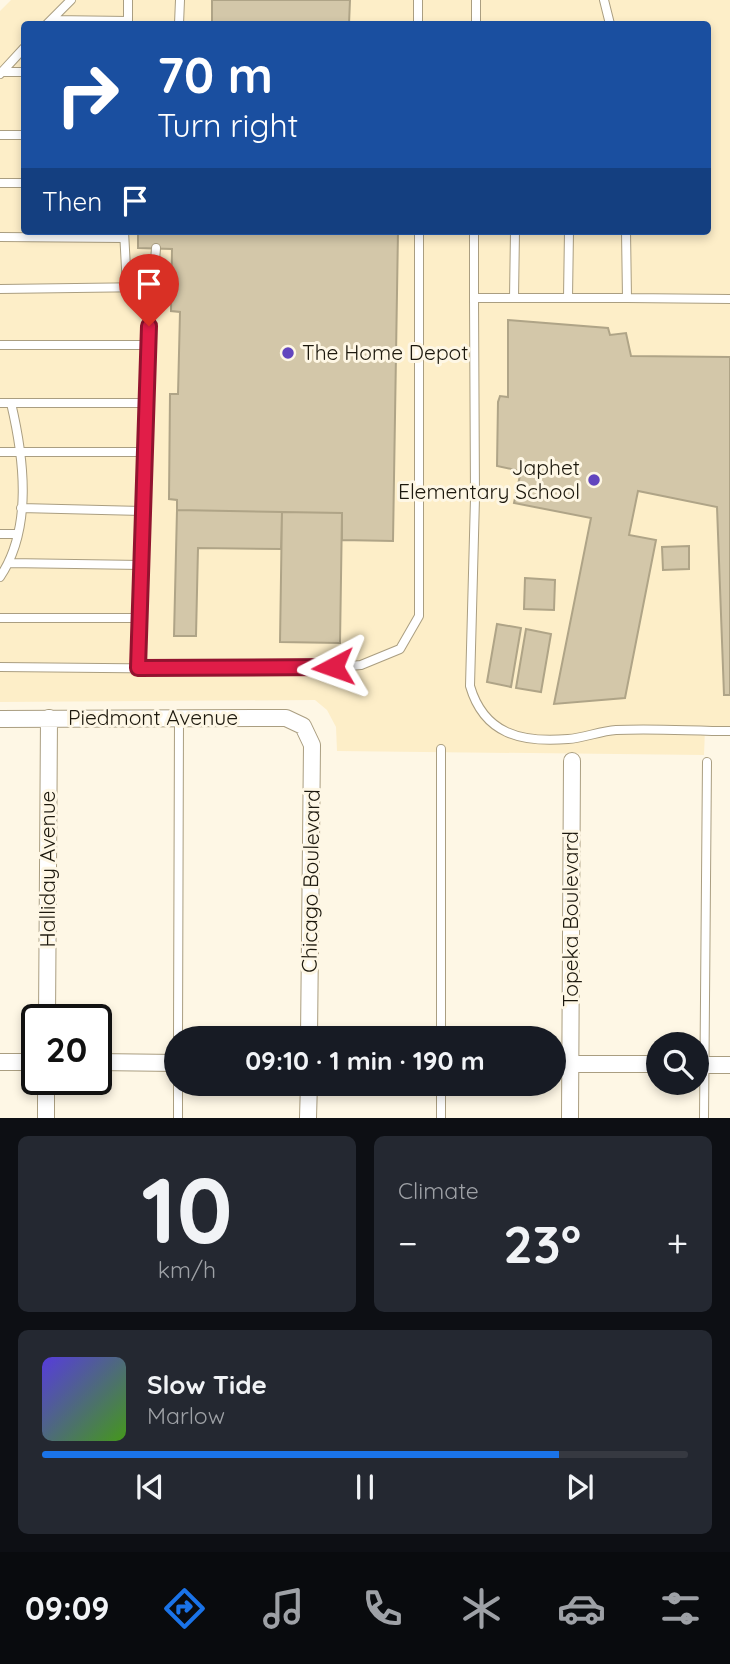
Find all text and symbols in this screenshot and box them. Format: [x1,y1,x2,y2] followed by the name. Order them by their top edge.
[157,44,273,105] text: 70 m
[42,49,133,140] icon: right
[157,105,298,145] text: Turn right
[116,182,154,220] icon: arrive
[42,185,102,218] text: Then
[119,254,179,326] pin
[130,265,168,303] icon: arrive
[302,339,468,365] place label: The Home Depot
[280,345,296,361] marker: The Home Depot
[398,454,580,504] place label: Japhet Elementary School
[586,472,602,488] marker: Japhet Elementary School
[296,630,370,704] position arrow
[68,704,238,730] street label: Piedmont Avenue
[295,789,325,973] street label: Chicago Boulevard
[34,791,60,947] street label: Halliday Avenue
[557,831,583,1007] street label: Topeka Boulevard
[21,1004,112,1095] speed limit sign: 20
[646,1032,709,1095] map controls
[646,1032,709,1095] button: search
[245,1044,485,1077] text: 09:10 · 1 min · 190 m
[141,1152,233,1266] text: 10
[398,1176,479,1205] text: Climate
[503,1211,581,1276] text: 23°
[398,1219,418,1267] text: −
[667,1219,688,1267] text: +
[158,1255,216,1284] text: km/h
[147,1368,267,1401] text: Slow Tide
[147,1401,225,1430] text: Marlow
[131,1468,169,1506] icon: previous
[346,1468,384,1506] icon: pause
[561,1468,599,1506] icon: next
[160,1584,209,1633] icon: directions
[259,1584,308,1633] icon: music
[358,1584,407,1633] icon: phone
[457,1584,506,1633] icon: climate
[557,1584,606,1633] icon: car
[656,1584,705,1633] icon: filters
[25,1588,110,1628] text: 09:09

